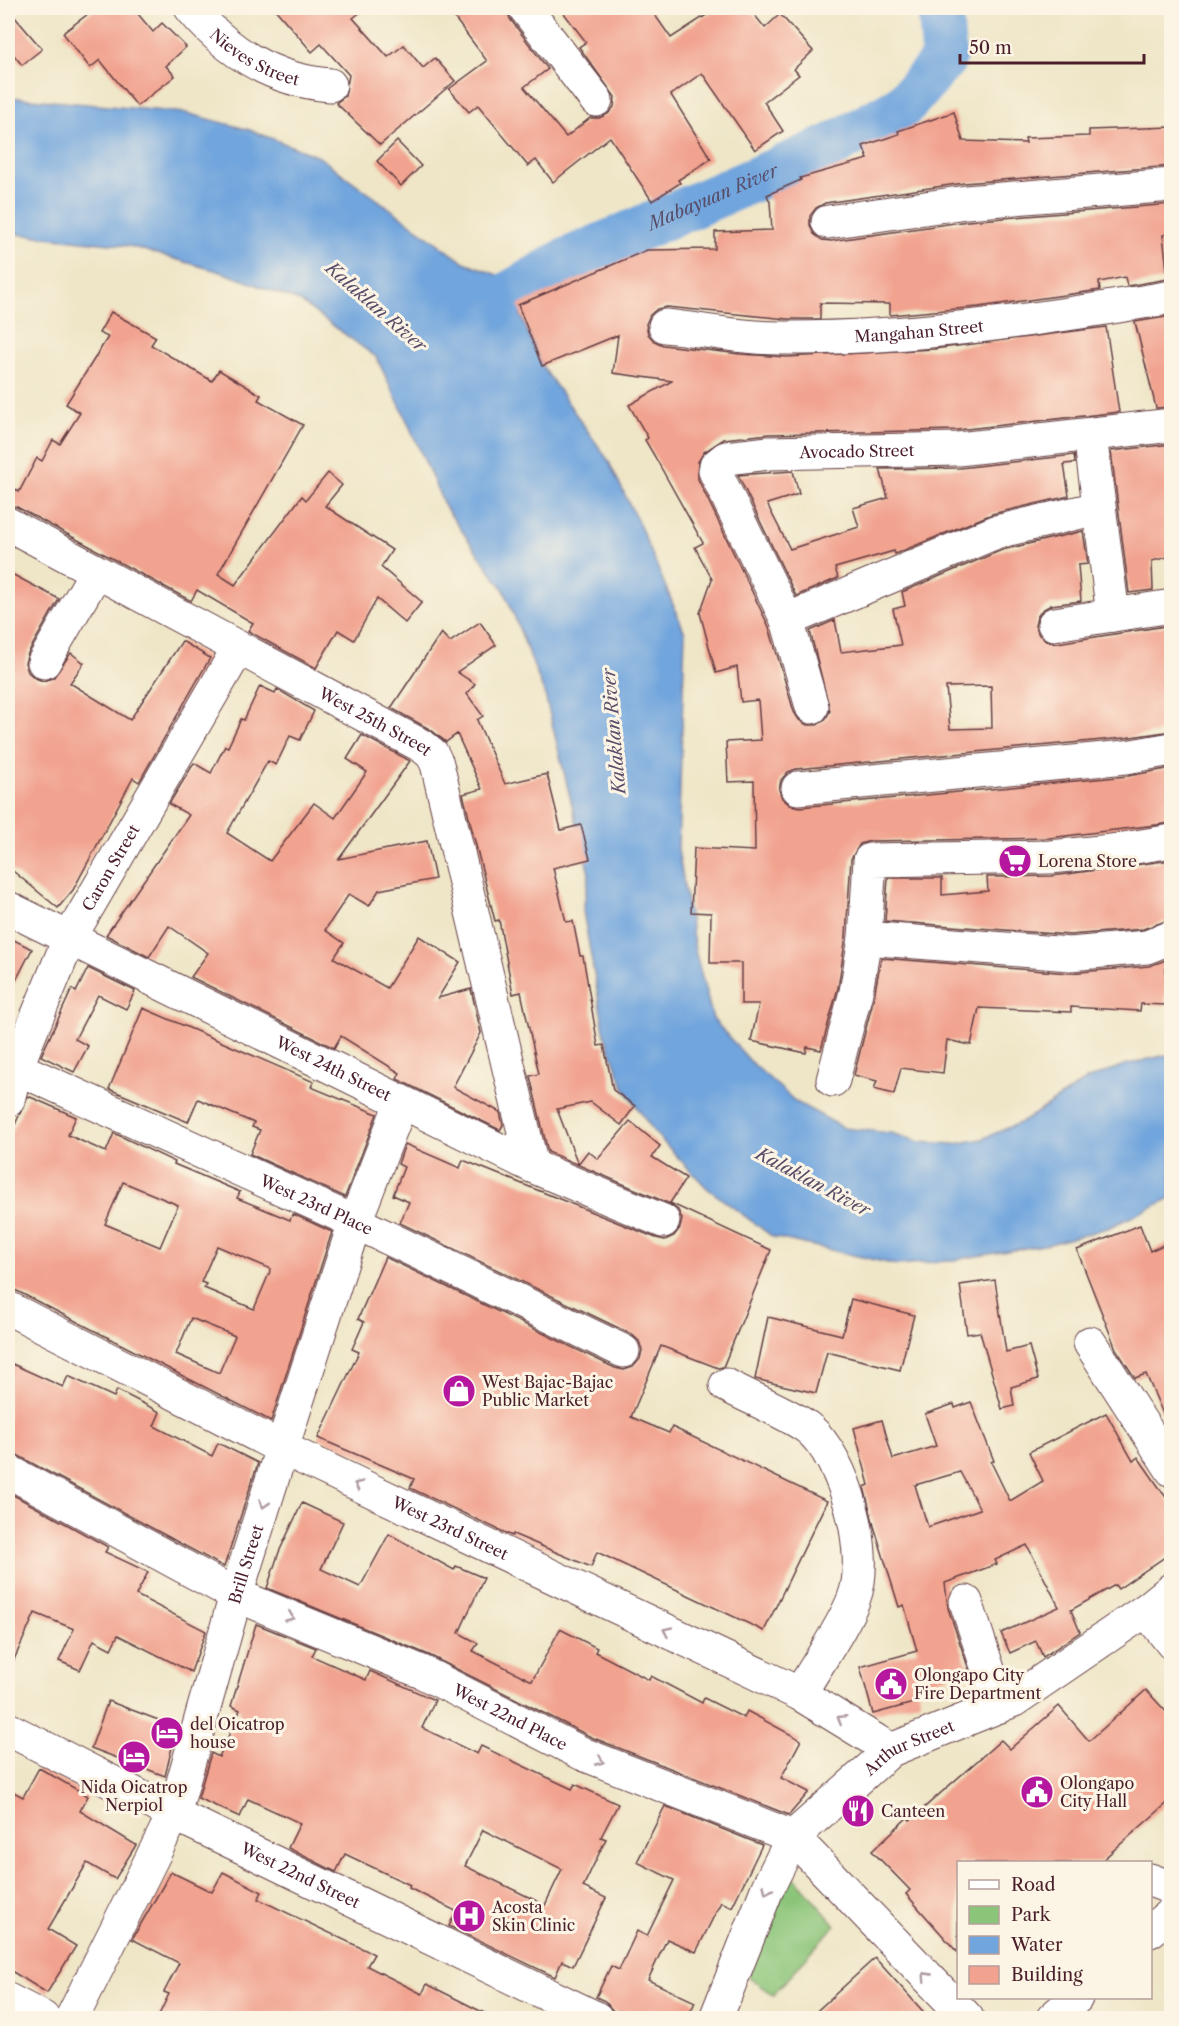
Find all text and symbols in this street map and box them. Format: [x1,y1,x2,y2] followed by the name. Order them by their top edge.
[206,24,302,90] street label: Nieves Street
[960,27,1144,65] scale bar
[969,37,1012,59] text: 50 m
[643,159,783,236] water label: Mabayuan River
[320,256,432,358] water label: Kalaklan River
[854,315,985,346] street label: Mangahan Street
[798,440,915,462] street label: Avocado Street
[597,666,631,797] water label: Kalaklan River
[315,682,436,760] street label: West 25th Street
[78,821,144,915] street label: Caron Street
[997,843,1033,879] supermarket icon: Lorena Store
[1038,851,1137,871] place label: Lorena Store
[272,1031,395,1105] street label: West 24th Street
[750,1142,875,1222] water label: Kalaklan River
[256,1170,376,1239] street label: West 23rd Place
[481,1372,613,1410] place label: West Bajac-Bajac Public Market
[441,1373,477,1409] shop icon: West Bajac-Bajac Public Market
[354,1480,365,1492] one-way arrow
[388,1491,512,1564] street label: West 23rd Street
[259,1498,272,1509] one-way arrow
[224,1522,268,1606] street label: Brill Street
[284,1610,295,1622] one-way arrow
[663,1627,674,1639] one-way arrow
[914,1665,1041,1703] place label: Olongapo City Fire Department
[873,1666,909,1702] public building icon: Olongapo City Fire Department
[449,1679,571,1754] street label: West 22nd Place
[190,1714,285,1752] place label: del Oicatrop house
[149,1715,185,1751] hotel icon: del Oicatrop house
[837,1715,847,1727] one-way arrow
[859,1715,957,1780] street label: Arthur Street
[116,1739,152,1775] hotel icon: Nida Oicatrop Nerpiol
[594,1754,605,1766] one-way arrow
[1060,1773,1134,1811] place label: Olongapo City Hall
[1019,1774,1055,1810] public building icon: Olongapo City Hall
[80,1777,188,1815] place label: Nida Oicatrop Nerpiol
[840,1793,876,1829] restaurant icon: Canteen
[881,1801,945,1821] place label: Canteen
[237,1837,364,1913] street label: West 22nd Street
[957,1861,1152,1999] legend
[1011,1874,1056,1896] text: Road
[762,1883,774,1894] one-way arrow
[491,1897,575,1935] place label: Acosta Skin Clinic
[451,1898,487,1934] hospital icon: Acosta Skin Clinic
[1011,1904,1052,1926] text: Park
[1010,1934,1063,1956] text: Water
[1011,1964,1083,1986] text: Building
[923,1973,934,1984] one-way arrow

